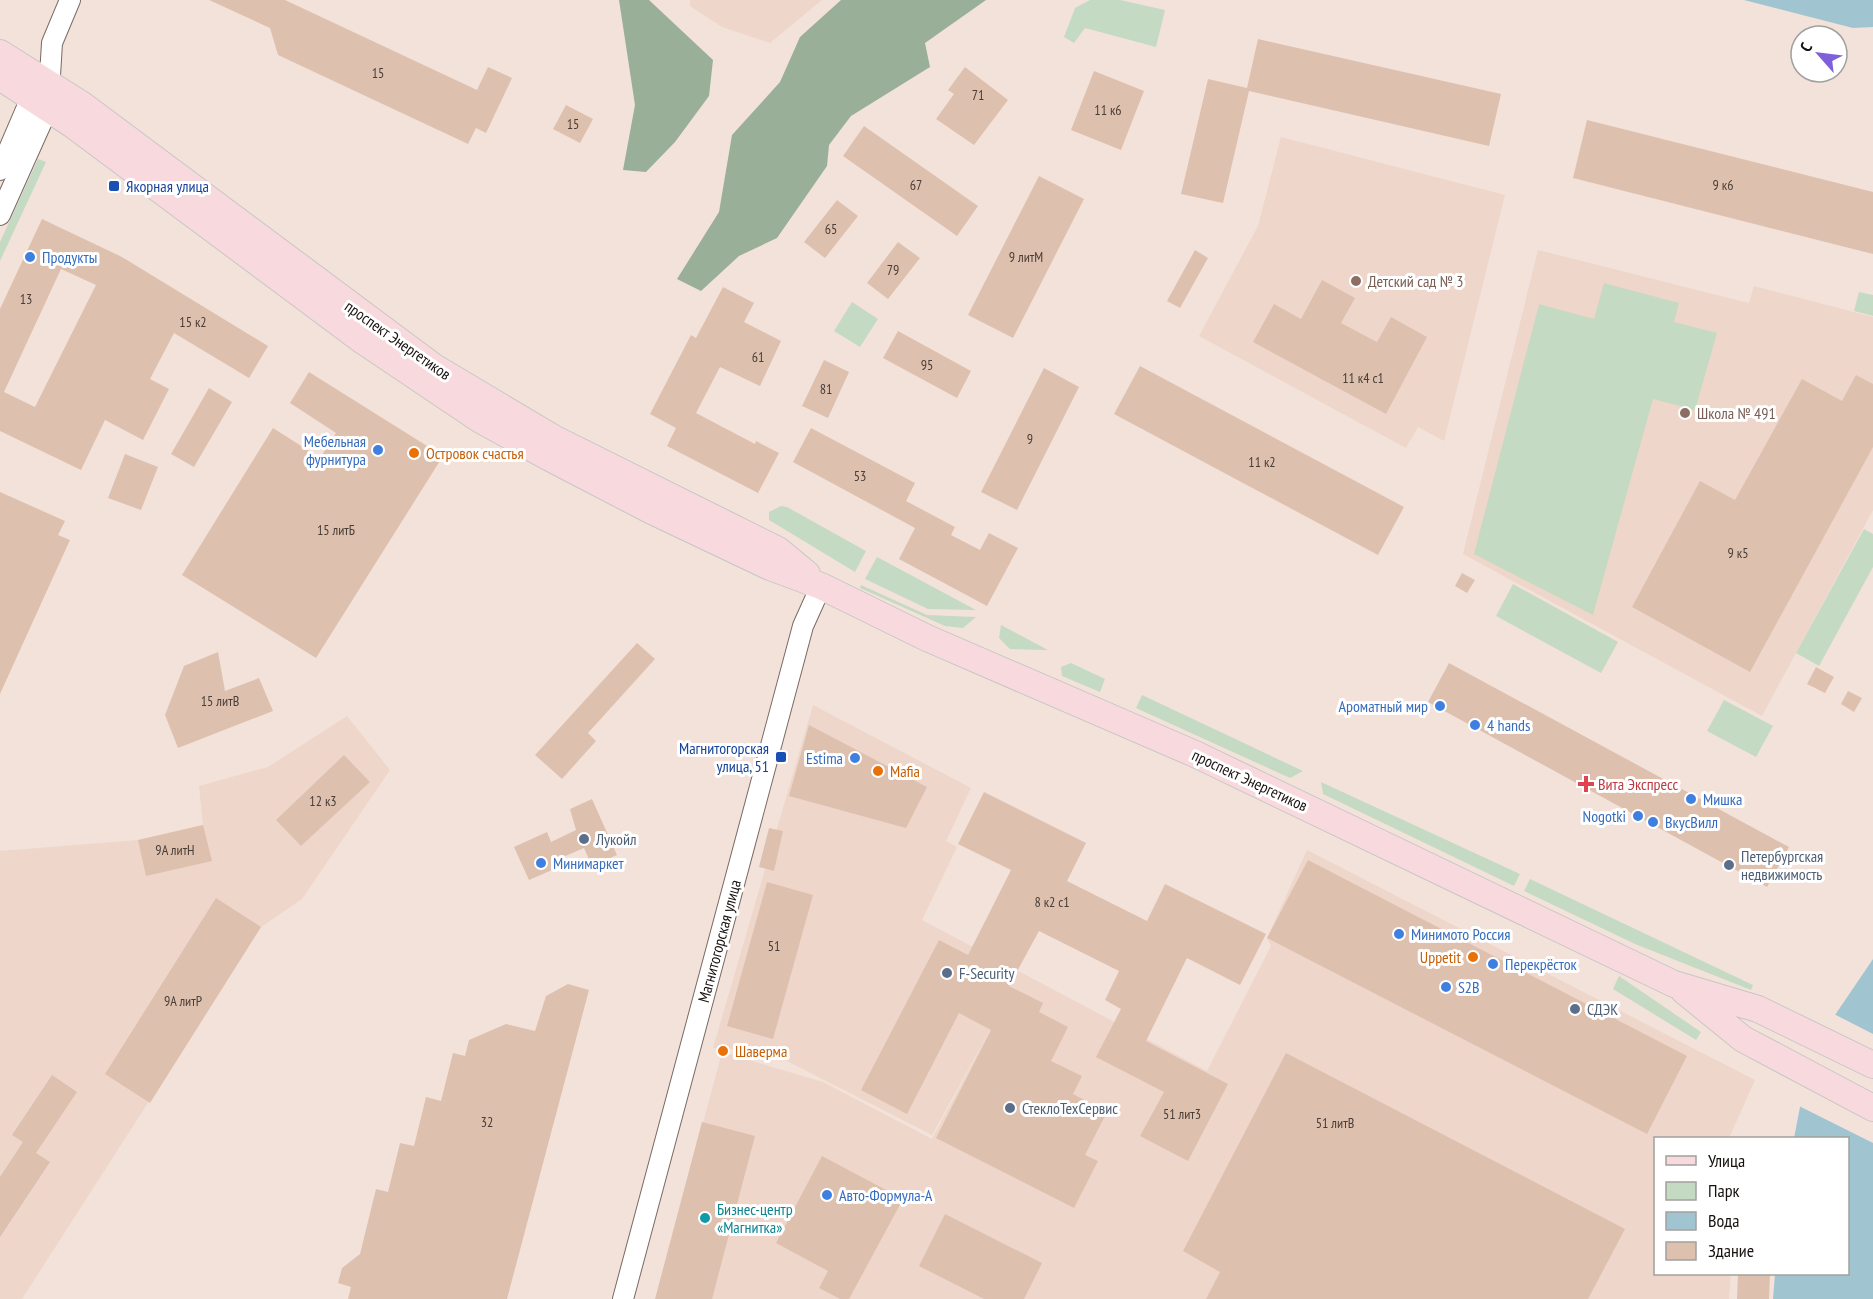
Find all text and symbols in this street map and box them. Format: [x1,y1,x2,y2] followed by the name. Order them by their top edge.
[1789,24,1849,84] north arrow
[1795,38,1817,55] text: С
[372,64,384,82] house number: 15
[972,86,984,104] house number: 71
[1094,101,1122,119] house number: 11 к6
[567,115,579,133] house number: 15
[126,176,209,196] place label: Якорная улица
[910,176,922,194] house number: 67
[1713,176,1734,194] house number: 9 к6
[107,179,121,193] marker: Якорная улица
[825,220,837,238] house number: 65
[42,247,97,267] place label: Продукты
[1009,248,1043,266] house number: 9 литМ
[23,250,37,264] marker: Продукты
[887,261,899,279] house number: 79
[1368,271,1464,291] place label: Детский сад № 3
[1349,274,1363,288] marker: Детский сад № 3
[20,290,32,308] house number: 13
[341,296,455,384] street label: проспект Энергетиков
[179,313,207,331] house number: 15 к2
[752,348,764,366] house number: 61
[921,356,933,374] house number: 95
[1342,369,1384,387] house number: 11 к4 с1
[820,380,832,398] house number: 81
[1697,403,1776,423] place label: Школа № 491
[1678,406,1692,420] marker: Школа № 491
[1027,430,1033,448] house number: 9
[304,431,366,469] place label: Мебельная фурнитура
[371,443,385,457] marker: Мебельная фурнитура
[426,443,524,463] place label: Островок счастья
[407,446,421,460] marker: Островок счастья
[1248,453,1276,471] house number: 11 к2
[854,467,866,485] house number: 53
[317,521,355,539] house number: 15 литБ
[1728,544,1749,562] house number: 9 к5
[201,692,239,710] house number: 15 литВ
[1338,696,1428,716] place label: Ароматный мир
[1433,699,1447,713] marker: Ароматный мир
[1487,715,1530,735] place label: 4 hands
[1468,718,1482,732] marker: 4 hands
[679,738,769,776] place label: Магнитогорская улица, 51
[1189,745,1311,815] street label: проспект Энергетиков
[806,748,843,768] place label: Estima
[774,750,788,764] marker: Магнитогорская улица, 51
[848,751,862,765] marker: Estima
[890,761,920,781] place label: Mafia
[871,764,885,778] marker: Mafia
[1598,774,1678,794] place label: Вита Экспресс
[1579,777,1593,791] marker: Вита Экспресс
[1703,789,1742,809] place label: Мишка
[309,792,337,810] house number: 12 к3
[1684,792,1698,806] marker: Мишка
[1583,806,1626,826] place label: Nogotki
[1631,809,1645,823] marker: Nogotki
[1665,812,1718,832] place label: ВкусВилл
[1646,815,1660,829] marker: ВкусВилл
[595,829,637,849] place label: Лукойл
[577,832,591,846] marker: Лукойл
[155,841,195,859] house number: 9А литН
[1741,846,1823,884] place label: Петербургская недвижимость
[553,853,625,873] place label: Минимаркет
[534,856,548,870] marker: Минимаркет
[1722,858,1736,872] marker: Петербургская недвижимость
[693,877,745,1005] street label: Магнитогорская улица
[1034,893,1070,911] house number: 8 к2 с1
[1411,924,1511,944] place label: Минимото Россия
[1392,927,1406,941] marker: Минимото Россия
[768,937,780,955] house number: 51
[1420,947,1462,967] place label: Uppetit
[1466,950,1480,964] marker: Uppetit
[1505,954,1578,974] place label: Перекрёсток
[1486,957,1500,971] marker: Перекрёсток
[959,963,1014,983] place label: F-Security
[940,966,954,980] marker: F-Security
[1458,977,1480,997] place label: S2B
[1439,980,1453,994] marker: S2B
[164,992,202,1010] house number: 9А литР
[1587,999,1618,1019] place label: СДЭК
[1568,1002,1582,1016] marker: СДЭК
[735,1041,787,1061] place label: Шаверма
[716,1044,730,1058] marker: Шаверма
[1022,1098,1118,1118] place label: СтеклоТехСервис
[1003,1101,1017,1115] marker: СтеклоТехСервис
[1163,1105,1201,1123] house number: 51 лит3
[481,1113,493,1131] house number: 32
[1316,1114,1354,1132] house number: 51 литВ
[1654,1137,1849,1275] legend
[1708,1149,1745,1172] text: Улица
[1708,1179,1739,1202] text: Парк
[839,1185,933,1205] place label: Авто-Формула-А
[820,1188,834,1202] marker: Авто-Формула-А
[717,1199,793,1237] place label: Бизнес-центр «Магнитка»
[1708,1209,1739,1232] text: Вода
[698,1211,712,1225] marker: Бизнес-центр «Магнитка»
[1708,1239,1754,1262] text: Здание

